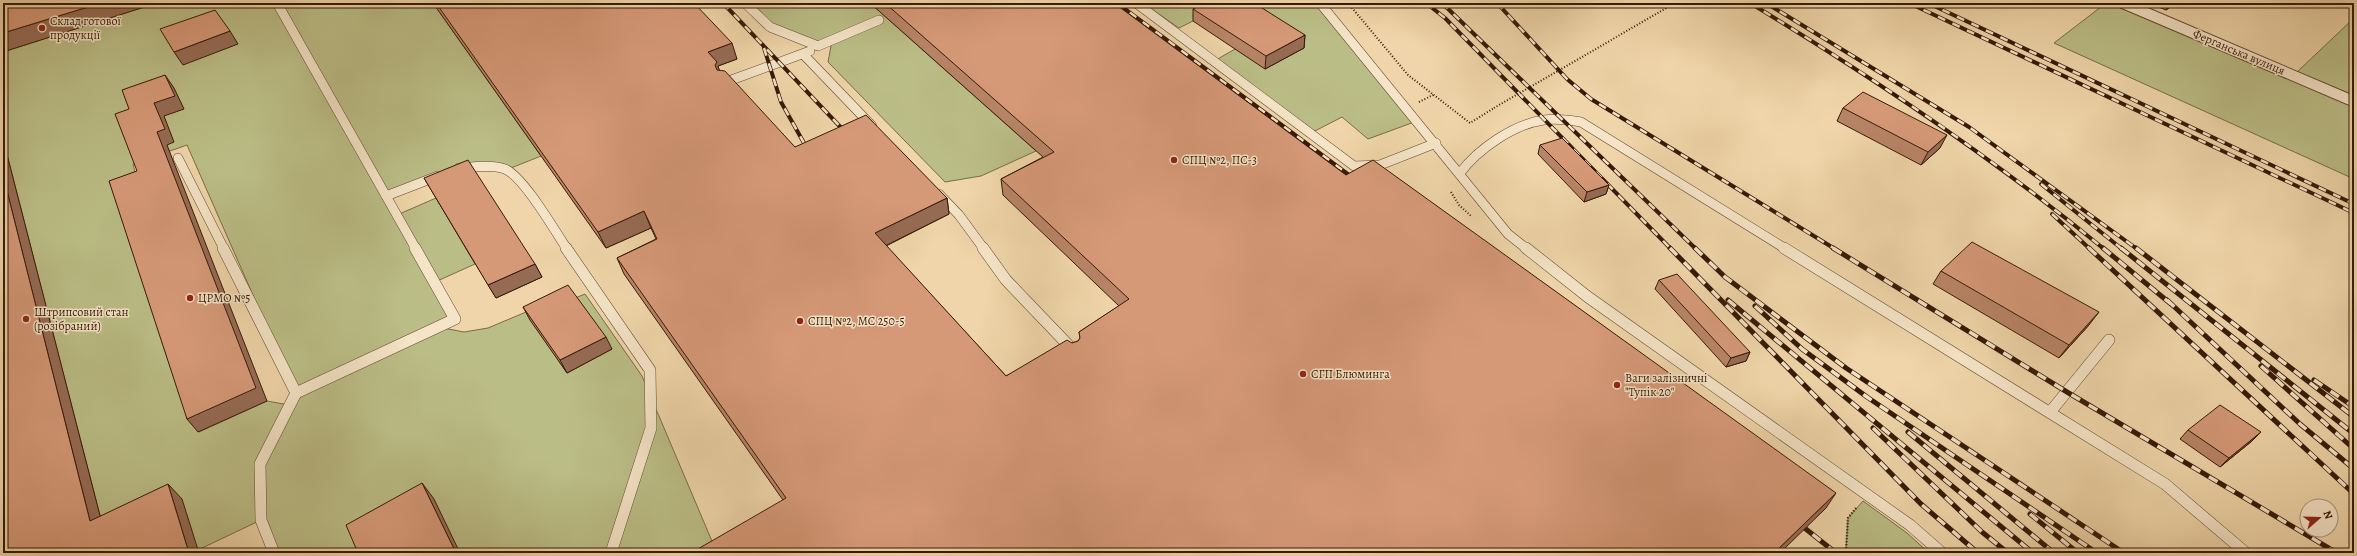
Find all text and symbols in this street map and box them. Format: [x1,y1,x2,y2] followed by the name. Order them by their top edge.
[50,13,122,43] place label: Склад готової продукції
[37,23,47,33] marker: Склад готової продукції
[2190,25,2288,79] street label: Ферганська вулиця
[1182,152,1257,168] place label: СПЦ №2, ПС-3
[1169,155,1179,165] marker: СПЦ №2, ПС-3
[198,290,250,306] place label: ЦРМО №5
[185,293,195,303] marker: ЦРМО №5
[34,304,129,334] place label: Штрипсовий стан (розібраний)
[808,313,905,329] place label: СПЦ №2, МС 250-5
[21,314,31,324] marker: Штрипсовий стан (розібраний)
[795,316,805,326] marker: СПЦ №2, МС 250-5
[1311,366,1390,382] place label: СГП Блюминга
[1298,369,1308,379] marker: СГП Блюминга
[1625,370,1707,400] place label: Ваги залізничні "Тупік 20"
[1612,380,1622,390] marker: Ваги залізничні "Тупік 20"
[2299,498,2339,538] north arrow
[2320,508,2336,521] text: N

